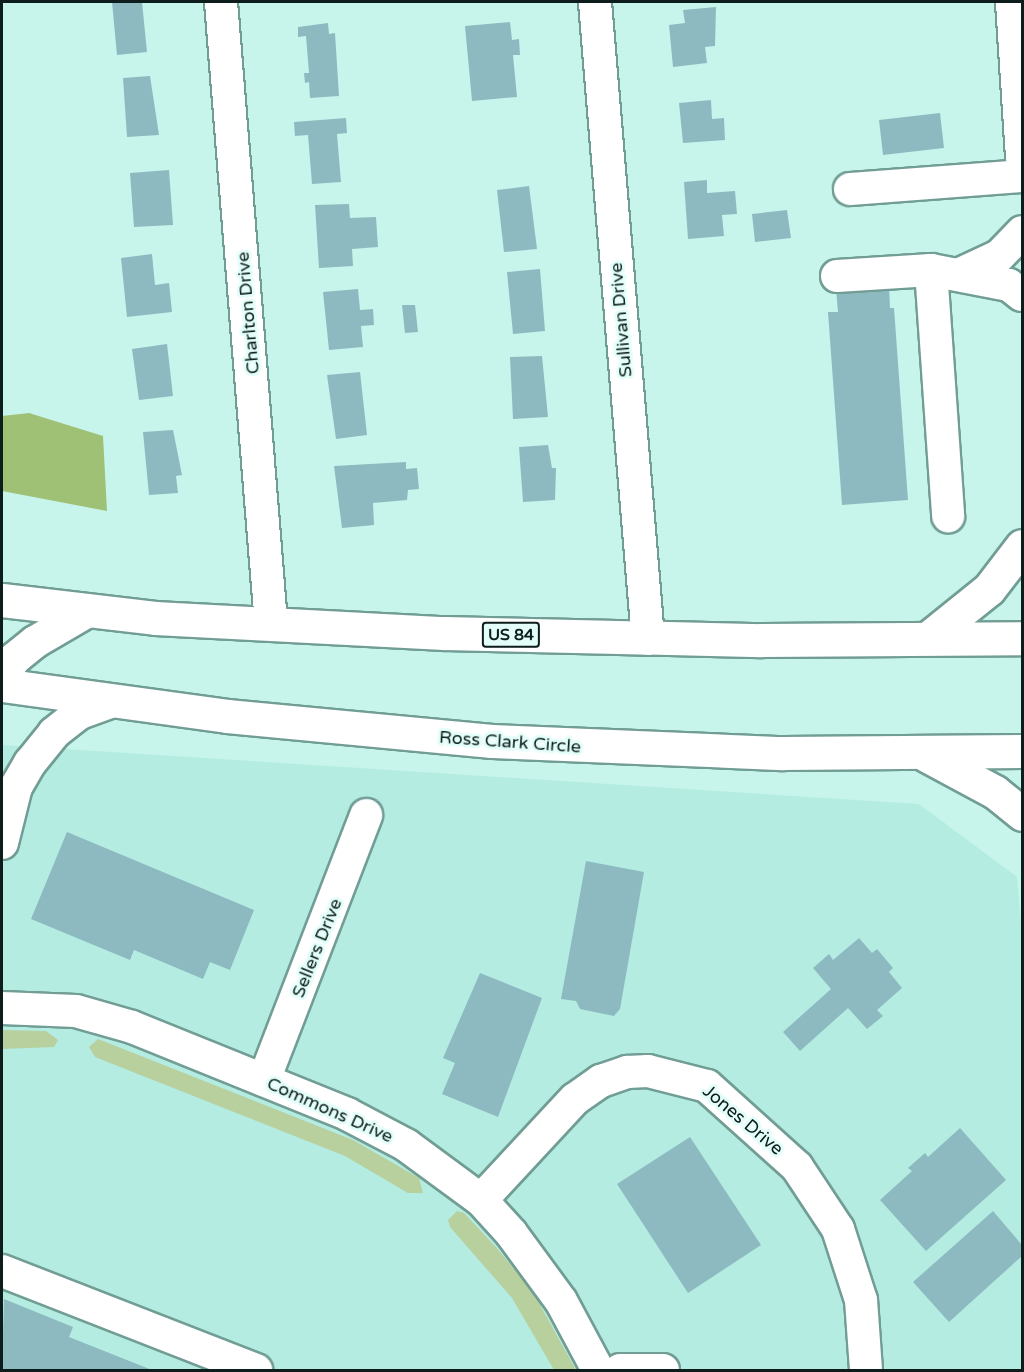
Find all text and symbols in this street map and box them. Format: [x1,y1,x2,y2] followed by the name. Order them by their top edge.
[232,251,264,375] street label: Charlton Drive
[605,262,637,378] street label: Sullivan Drive
[481,622,541,648] road number: US 84
[438,726,582,758] street label: Ross Clark Circle
[287,895,347,1001] street label: Sellers Drive
[264,1073,396,1147] street label: Commons Drive
[698,1080,788,1160] street label: Jones Drive

